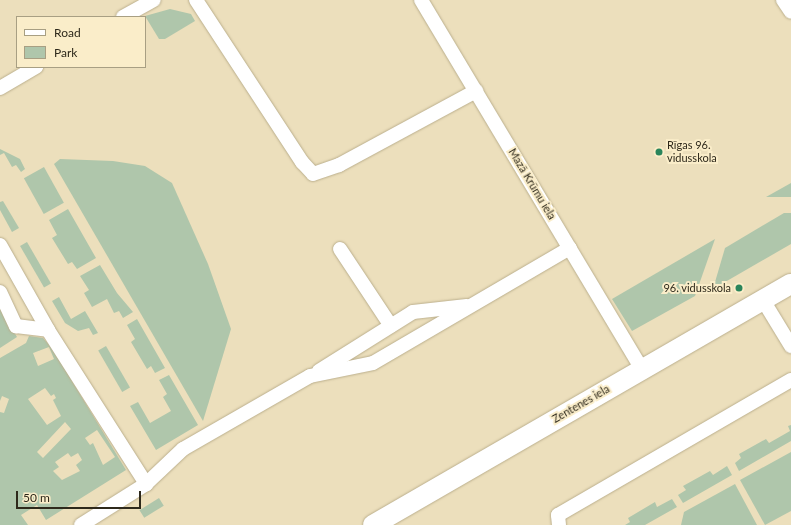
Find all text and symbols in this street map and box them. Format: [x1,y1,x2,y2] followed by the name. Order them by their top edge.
[16,16,146,68] legend
[54,25,81,40] text: Road
[54,45,77,60] text: Park
[667,139,717,165] place label: Rīgas 96. vidusskola
[506,146,558,222] street label: Mazā Krūmu iela
[654,147,664,157] marker: Rīgas 96. vidusskola
[663,281,731,295] place label: 96. vidusskola
[734,283,744,293] marker: 96. vidusskola
[550,382,612,426] street label: Zentenes iela
[18,483,143,509] scale bar
[23,490,50,505] text: 50 m

